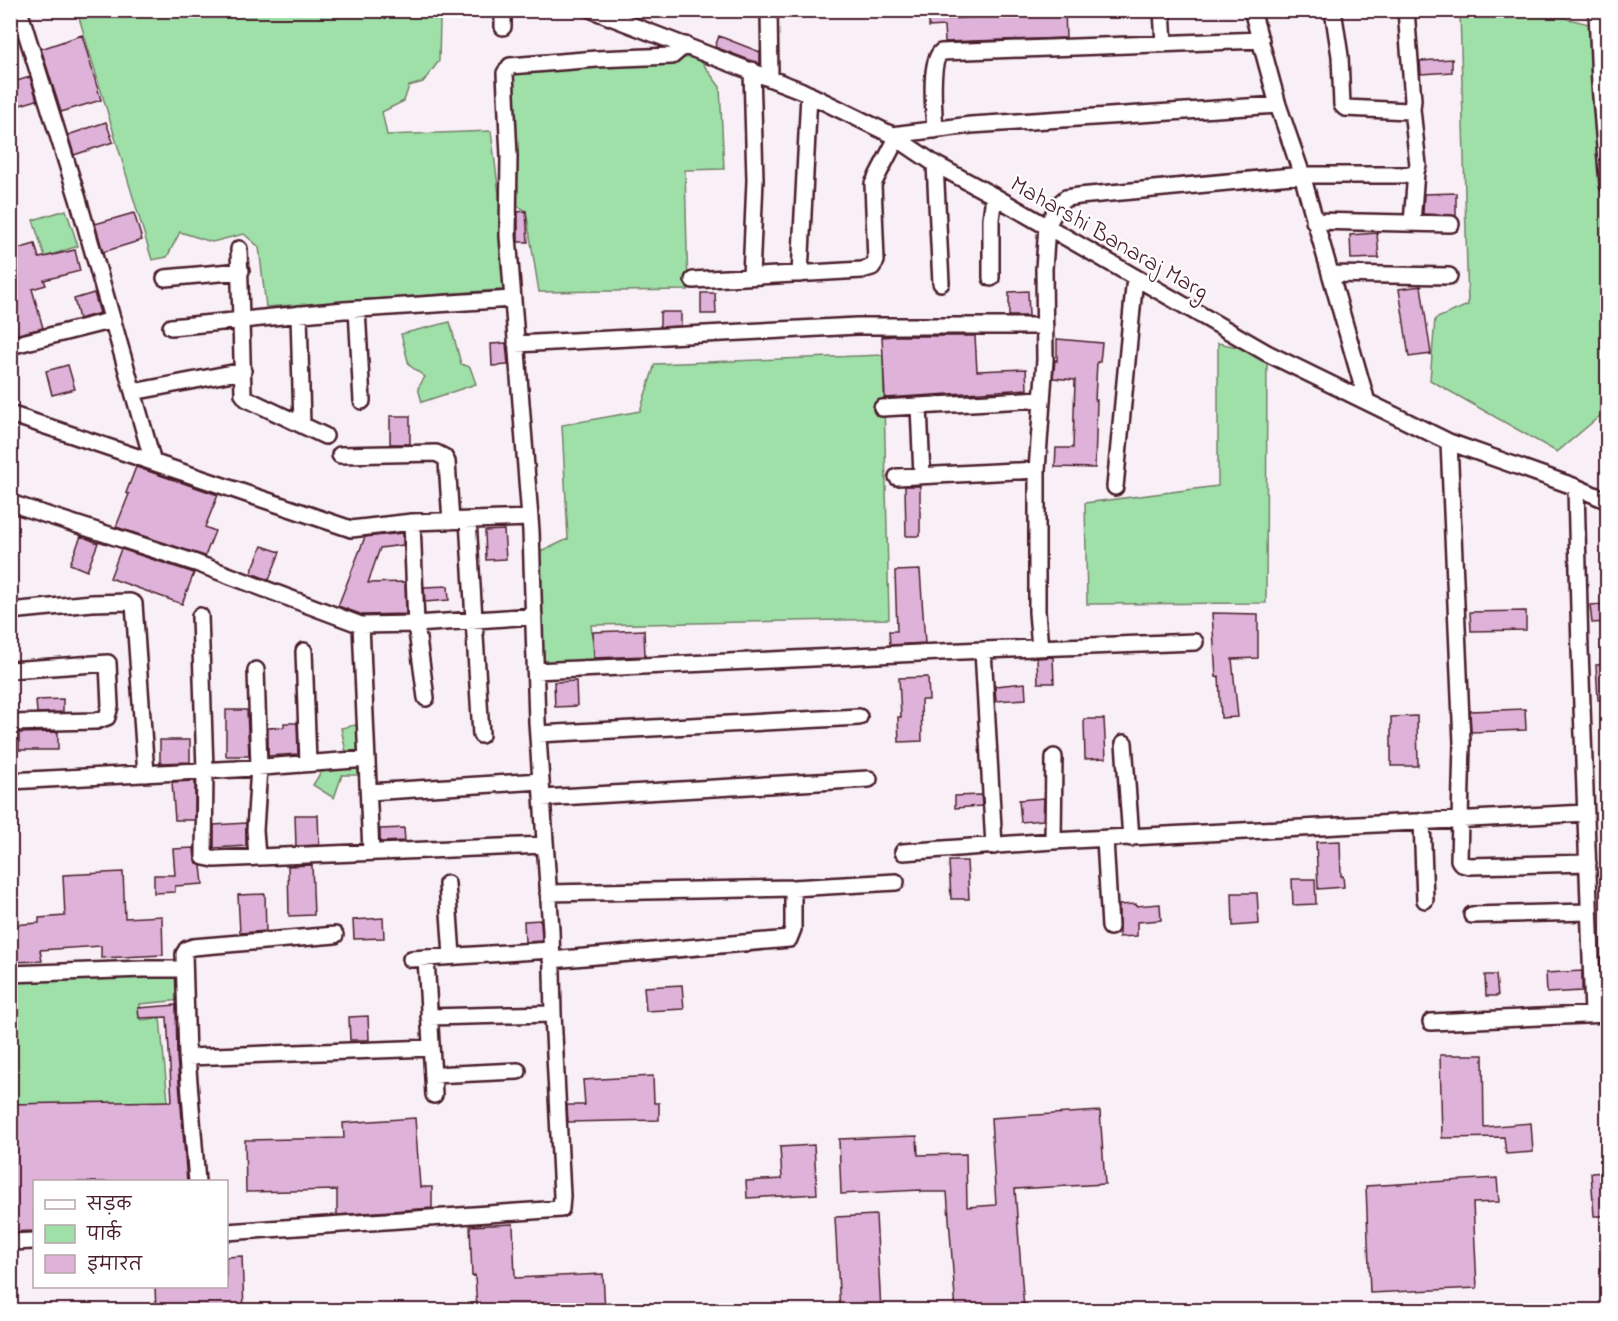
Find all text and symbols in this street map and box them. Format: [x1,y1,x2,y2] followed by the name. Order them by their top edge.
[1003,168,1215,310] street label: Maharshi Banaraj Marg
[33,1180,228,1288] legend
[86,1193,132,1219] text: सड़क
[86,1220,122,1249] text: पार्क
[87,1253,143,1279] text: इमारत

